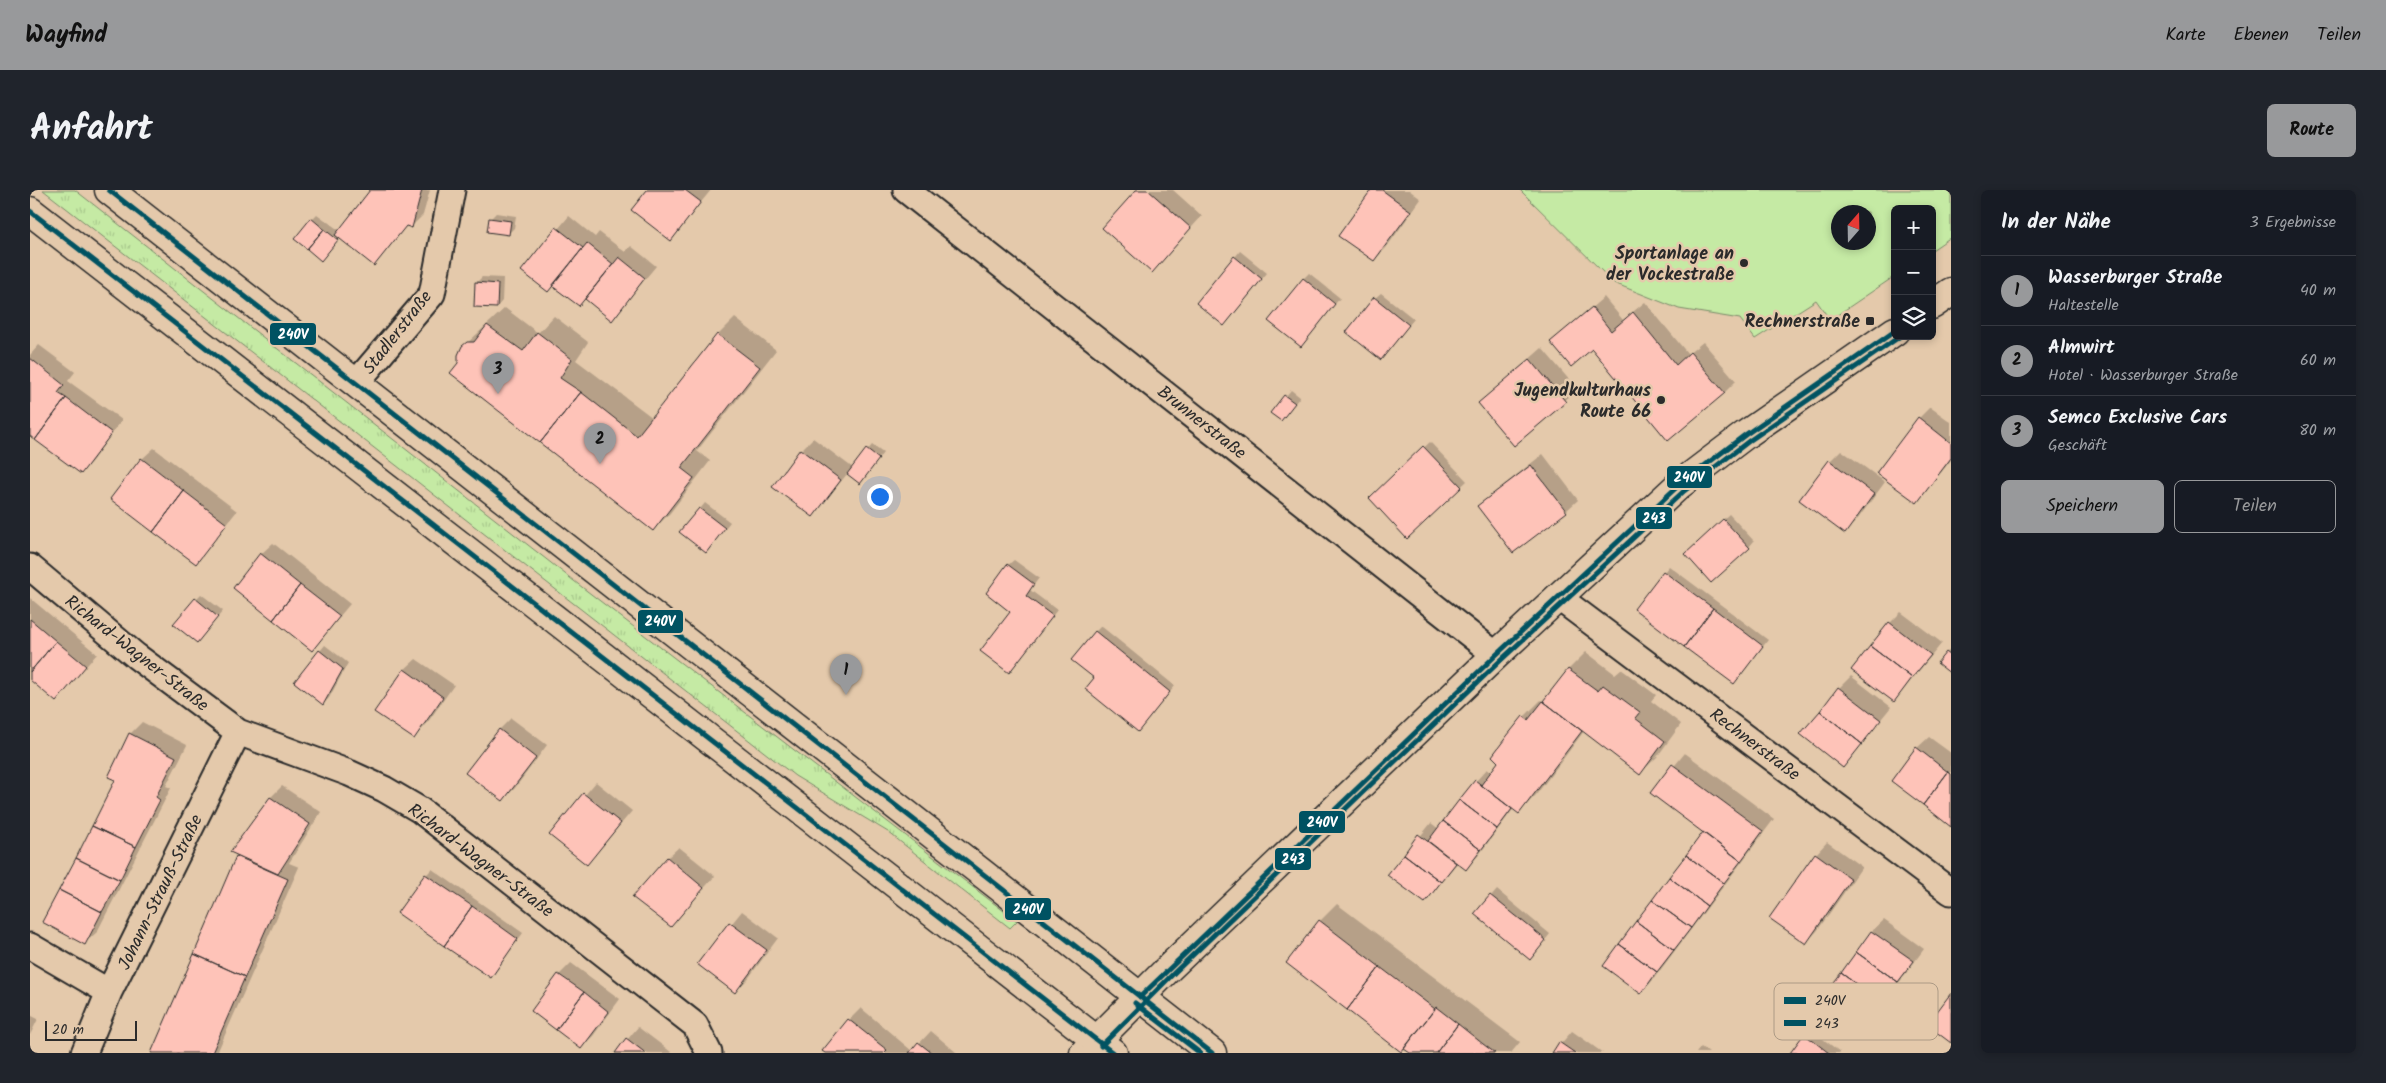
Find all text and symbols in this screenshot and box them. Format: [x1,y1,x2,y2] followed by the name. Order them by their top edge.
[25,16,107,55] text: Wayfind
[2165,21,2206,50] text: Karte
[2234,21,2289,50] text: Ebenen
[2317,21,2361,50] text: Teilen
[30,102,153,158] text: Anfahrt
[2267,104,2356,157] button: Route
[1831,205,1876,250] north arrow
[1891,205,1936,340] map controls
[1891,205,1936,250] button: +
[2001,206,2111,239] text: In der Nähe
[2249,210,2336,235] text: 3 Ergebnisse
[1606,240,1734,290] place label: Sportanlage an der Vockestraße
[1891,250,1936,295] button: −
[1738,257,1750,269] marker: Sportanlage an der Vockestraße
[2048,263,2222,293] text: Wasserburger Straße
[2015,278,2019,303] text: 1
[2300,278,2336,303] text: 40 m
[356,285,440,381] street label: Stadlerstraße
[2048,293,2119,318] text: Haltestelle
[1891,295,1936,340] button: layers
[1744,308,1860,337] place label: Rechnerstraße
[1864,315,1876,327] marker: Rechnerstraße
[269,322,317,346] line badge: 240V
[278,324,310,346] text: 240V
[2048,333,2114,363] text: Almwirt
[2012,348,2022,373] text: 2
[2300,348,2336,373] text: 60 m
[482,353,514,394] pin: 3
[2048,363,2238,388] text: Hotel · Wasserburger Straße
[1514,377,1652,427] place label: Jugendkulturhaus Route 66
[1150,379,1252,468] street label: Brunnerstraße
[1655,394,1667,406] marker: Jugendkulturhaus Route 66
[2048,403,2227,433] text: Semco Exclusive Cars
[2013,418,2021,443] text: 3
[2299,418,2336,443] text: 80 m
[584,423,616,464] pin: 2
[2048,433,2107,458] text: Geschäft
[1666,465,1713,489] line badge: 240V
[1674,467,1706,489] text: 240V
[2001,480,2164,533] button: Speichern
[2174,480,2336,533] button: Teilen
[867,484,893,510] your location
[1635,506,1673,530] line badge: 243
[1642,508,1666,530] text: 243
[58,588,215,720] street label: Richard-Wagner-Straße
[637,609,684,634] line badge: 240V
[645,611,677,633] text: 240V
[830,654,862,695] pin: 1
[1702,701,1806,789] street label: Rechnerstraße
[401,796,559,926] street label: Richard-Wagner-Straße
[111,810,212,975] street label: Johann-Strauß-Straße
[1298,810,1346,834] line badge: 240V
[1307,812,1339,834] text: 240V
[1274,847,1312,871] line badge: 243
[1281,849,1305,871] text: 243
[1004,897,1052,921] line badge: 240V
[1013,899,1045,921] text: 240V
[1774,983,1938,1040] legend
[1815,990,1847,1012] text: 240V
[1815,1013,1839,1035] text: 243
[45,1018,138,1041] scale bar
[52,1019,84,1041] text: 20 m

